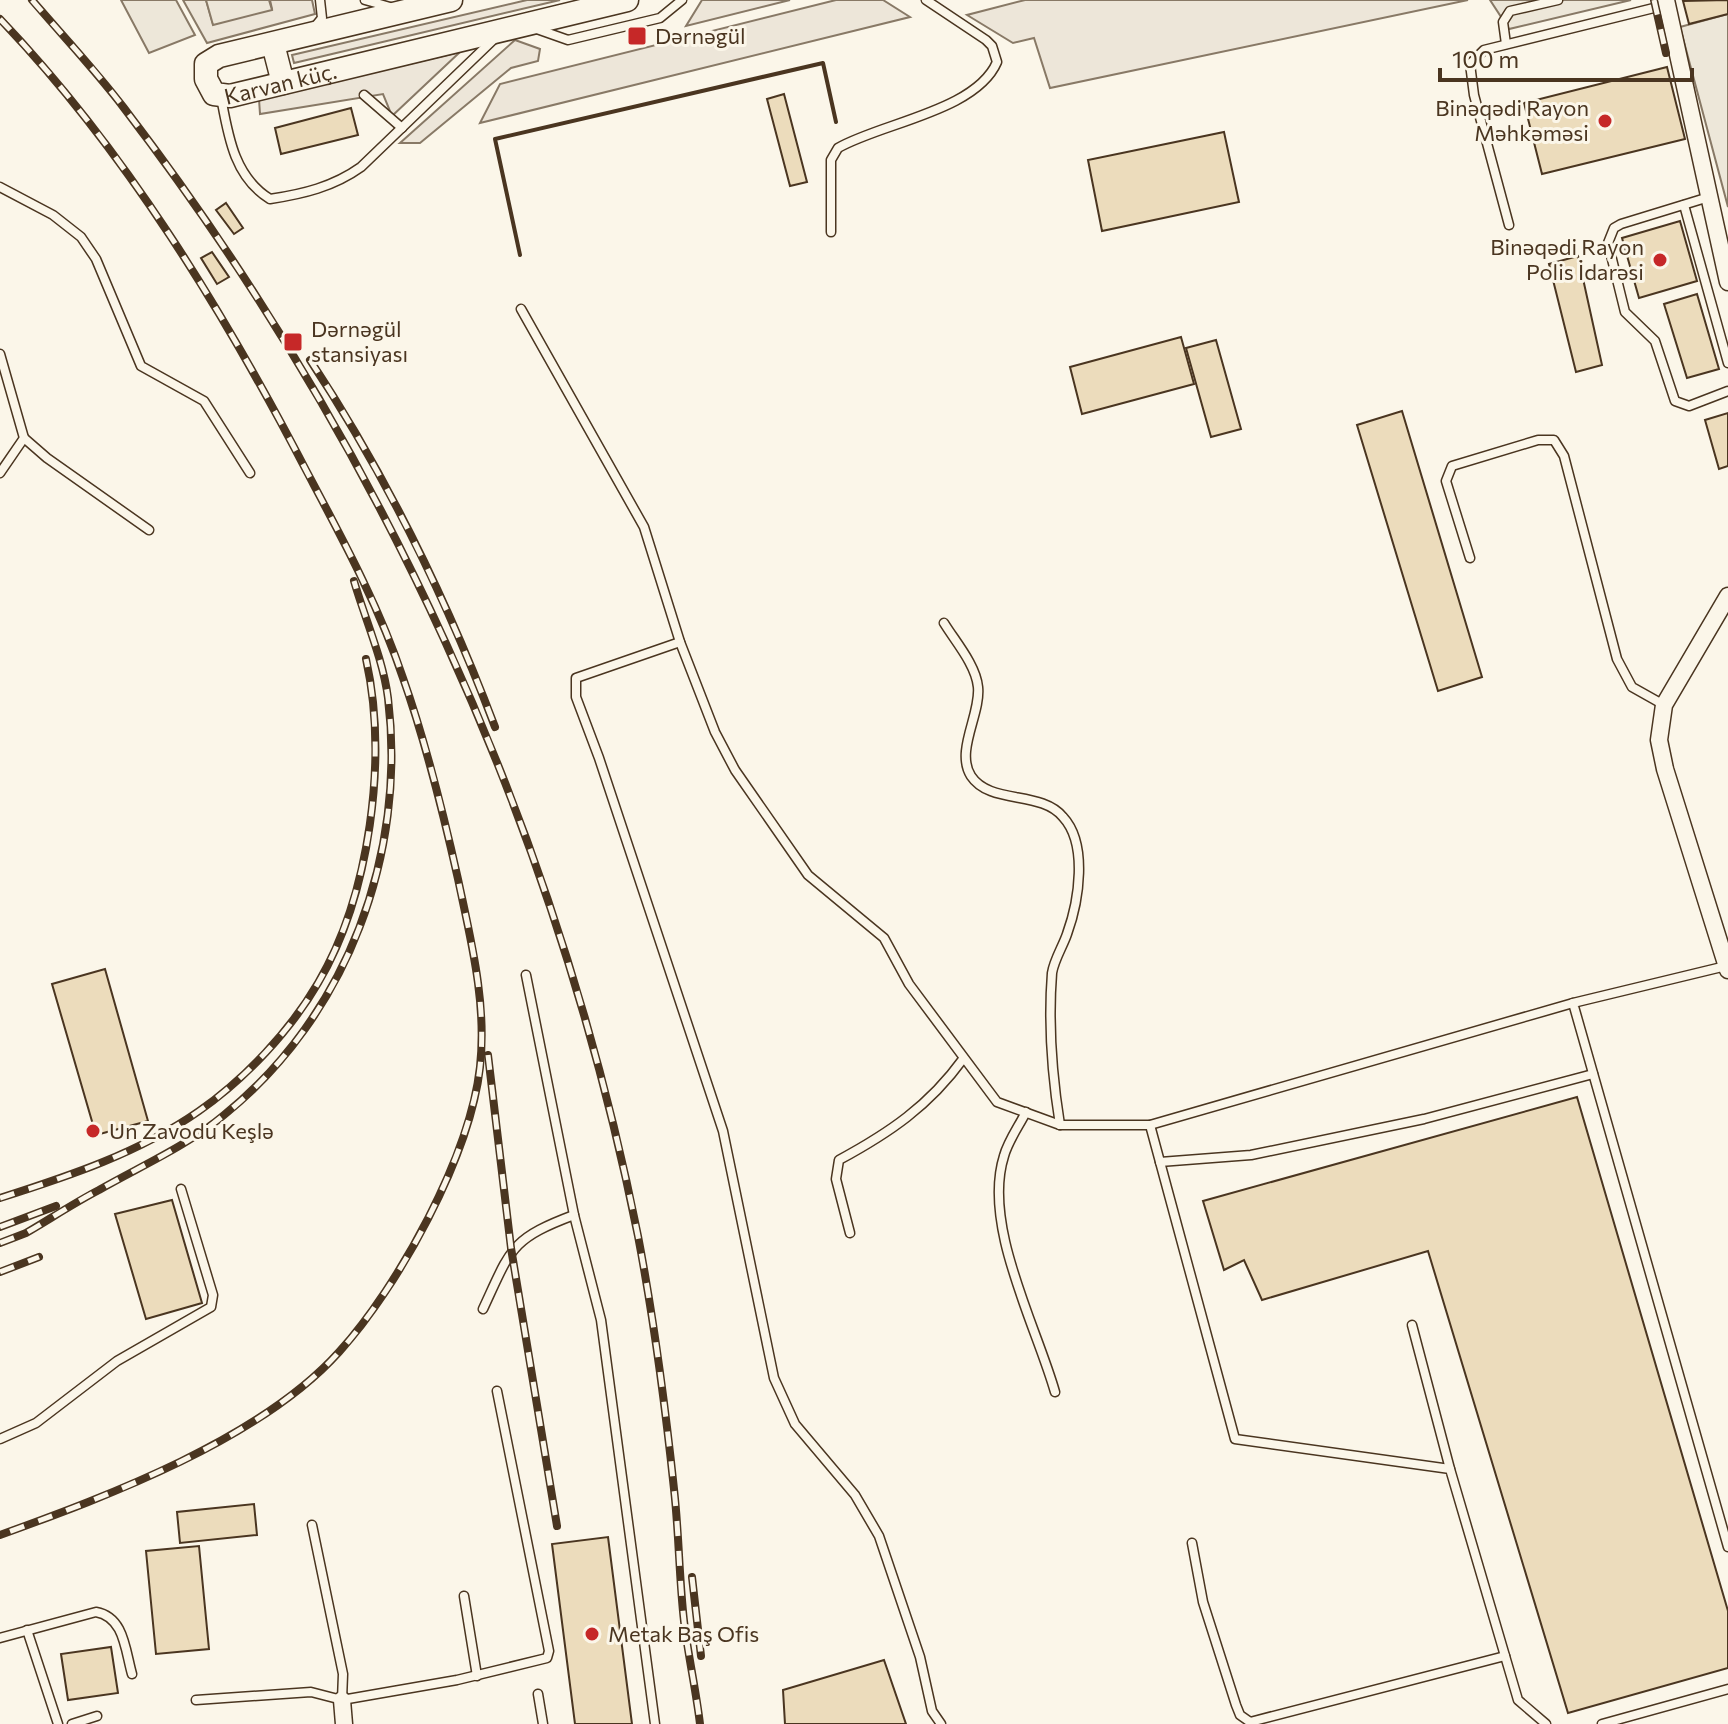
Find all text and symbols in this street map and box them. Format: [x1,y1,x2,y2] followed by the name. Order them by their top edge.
[655,22,746,49] place label: Dərnəgül
[626,25,648,47] marker: Dərnəgül
[1440,32,1692,82] scale bar
[1452,44,1519,73] text: 100 m
[221,57,339,110] street label: Karvan küç.
[1435,94,1589,146] place label: Binəqədi Rayon Məhkəməsi
[1596,112,1614,130] marker: Binəqədi Rayon Məhkəməsi
[1490,233,1644,285] place label: Binəqədi Rayon Polis İdarəsi
[1651,251,1669,269] marker: Binəqədi Rayon Polis İdarəsi
[311,315,408,367] place label: Dərnəgül stansiyası
[282,331,304,353] marker: Dərnəgül stansiyası
[109,1117,274,1144] place label: Un Zavodu Keşlə
[84,1122,102,1140] marker: Un Zavodu Keşlə
[608,1620,759,1647] place label: Metak Baş Ofis
[583,1625,601,1643] marker: Metak Baş Ofis

